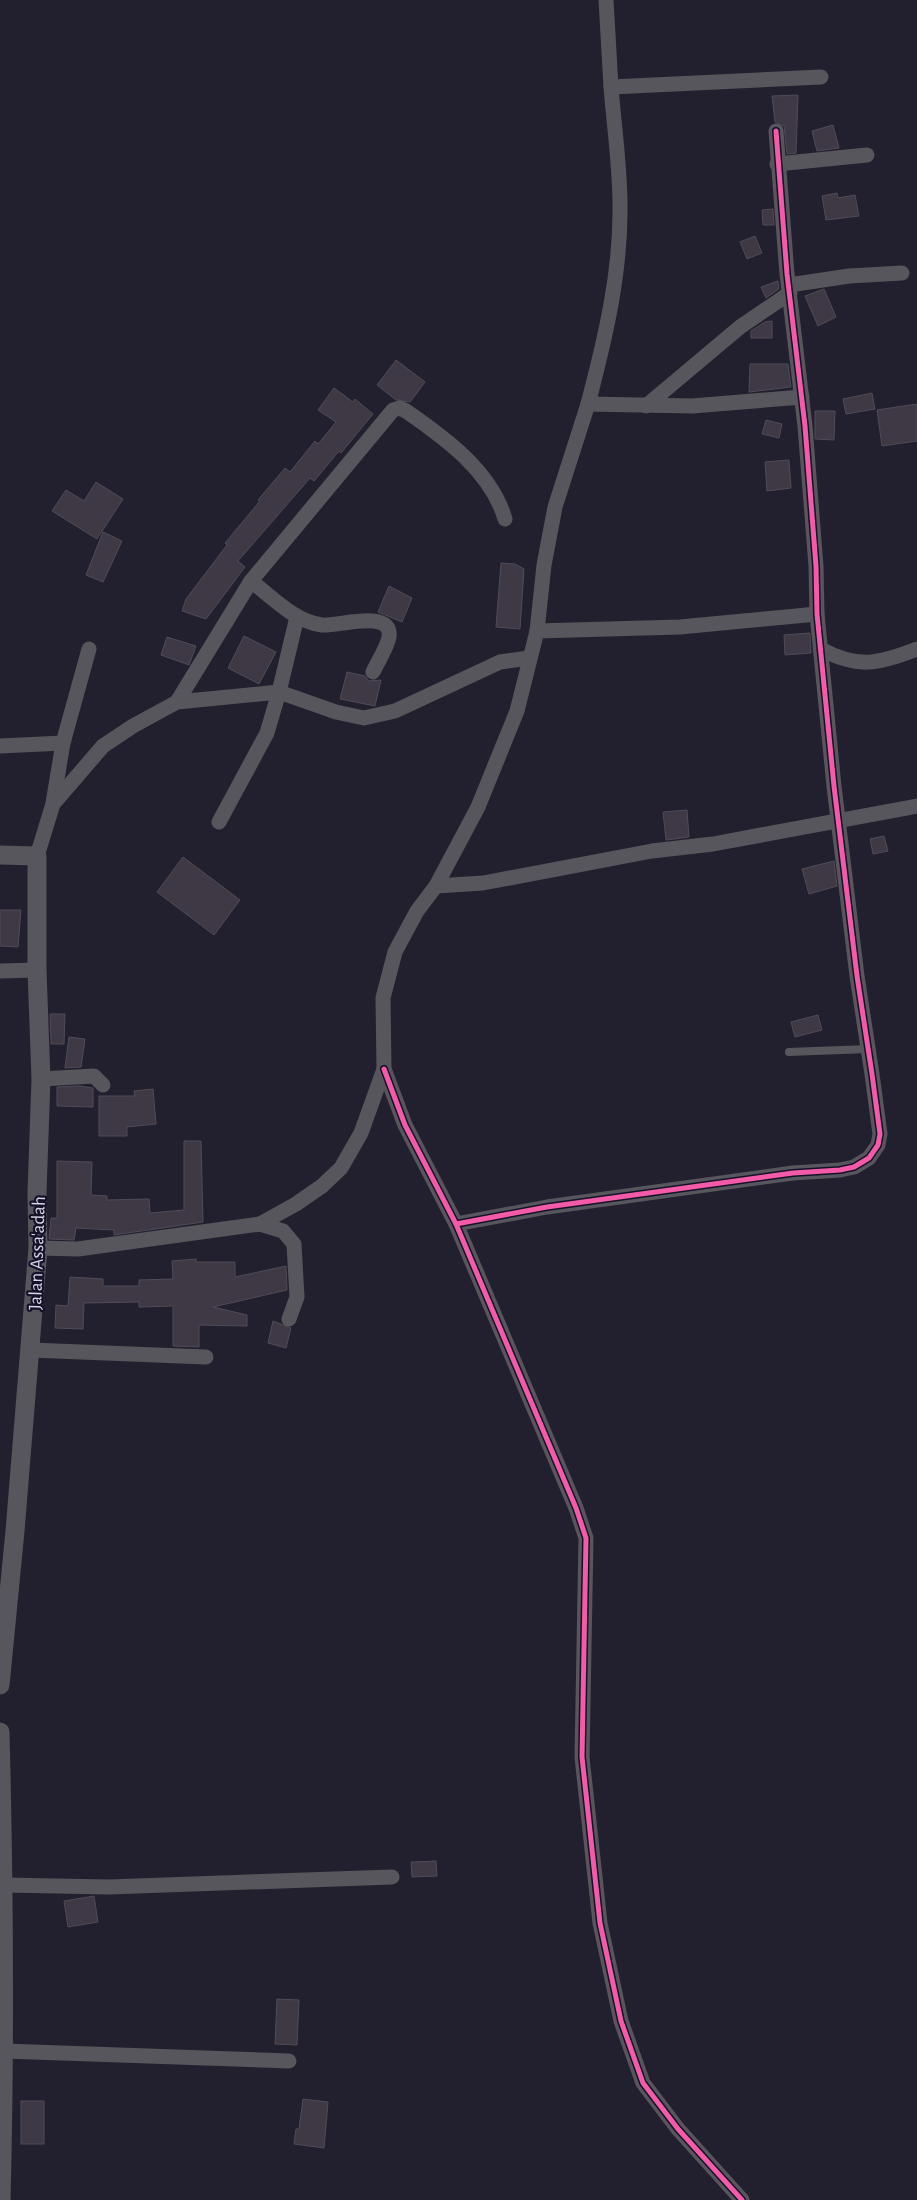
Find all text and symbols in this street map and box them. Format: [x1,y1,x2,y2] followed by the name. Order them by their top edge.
[26,1196,49,1310] street label: Jalan Assa'adah

